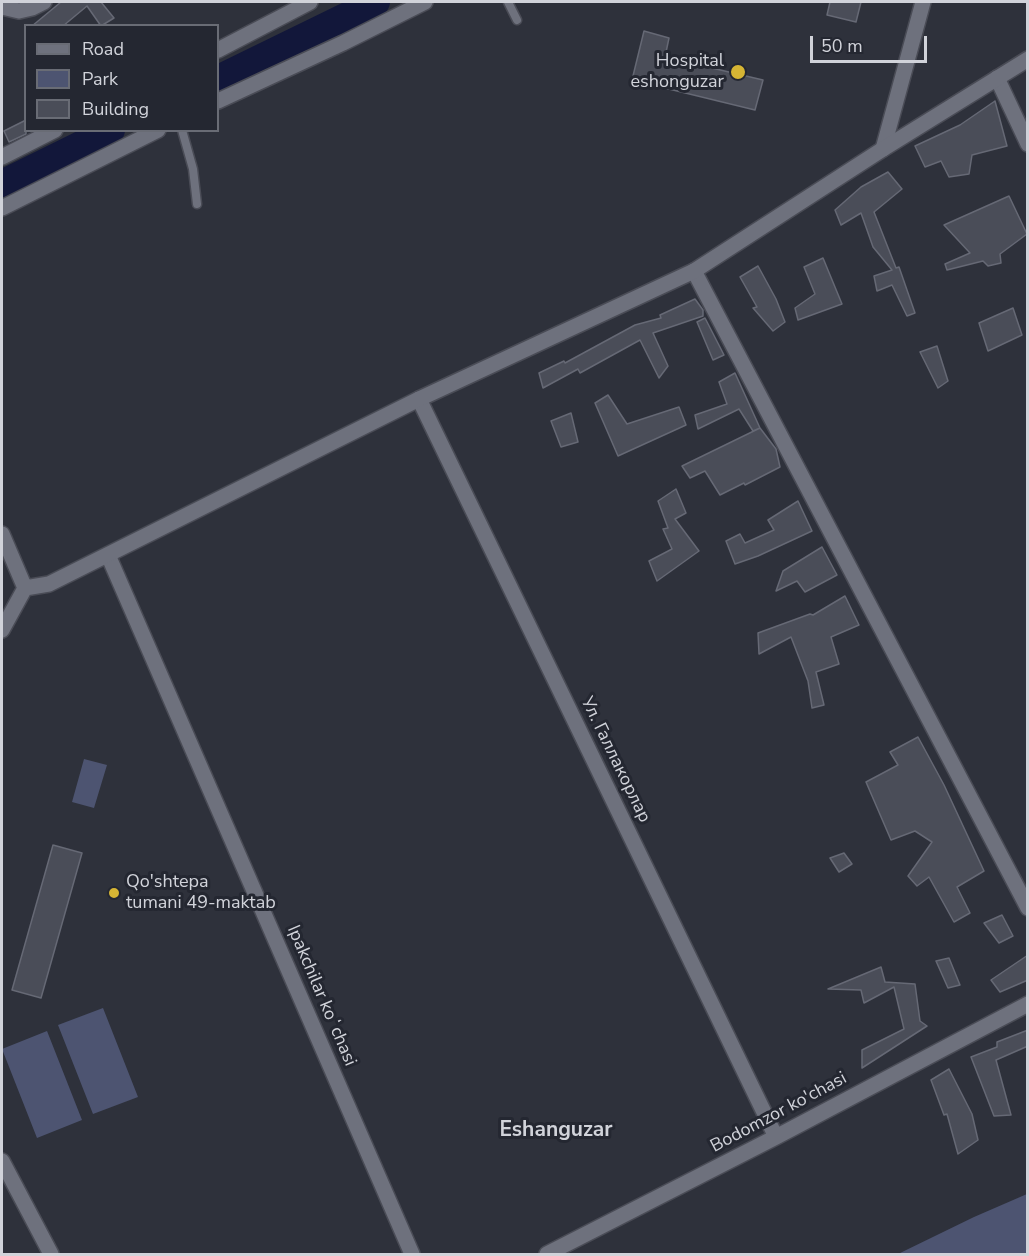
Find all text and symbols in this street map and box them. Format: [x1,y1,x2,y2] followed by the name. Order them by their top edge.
[24,24,219,132] legend
[813,24,930,62] scale bar
[821,34,863,58] text: 50 m
[82,37,124,61] text: Road
[630,51,724,94] place label: Hospital eshonguzar
[729,63,747,81] marker: Hospital eshonguzar
[82,67,118,91] text: Park
[82,97,149,121] text: Building
[575,694,655,826] street label: Ул. Галлакорлар
[126,872,276,914] place label: Qo'shtepa tumani 49-maktab
[107,886,121,900] marker: Qo'shtepa tumani 49-maktab
[282,922,360,1070] street label: Ipakchilar koʻchasi
[707,1068,851,1158] street label: Bodomzor ko'chasi
[499,1118,613,1144] district label: Eshanguzar

